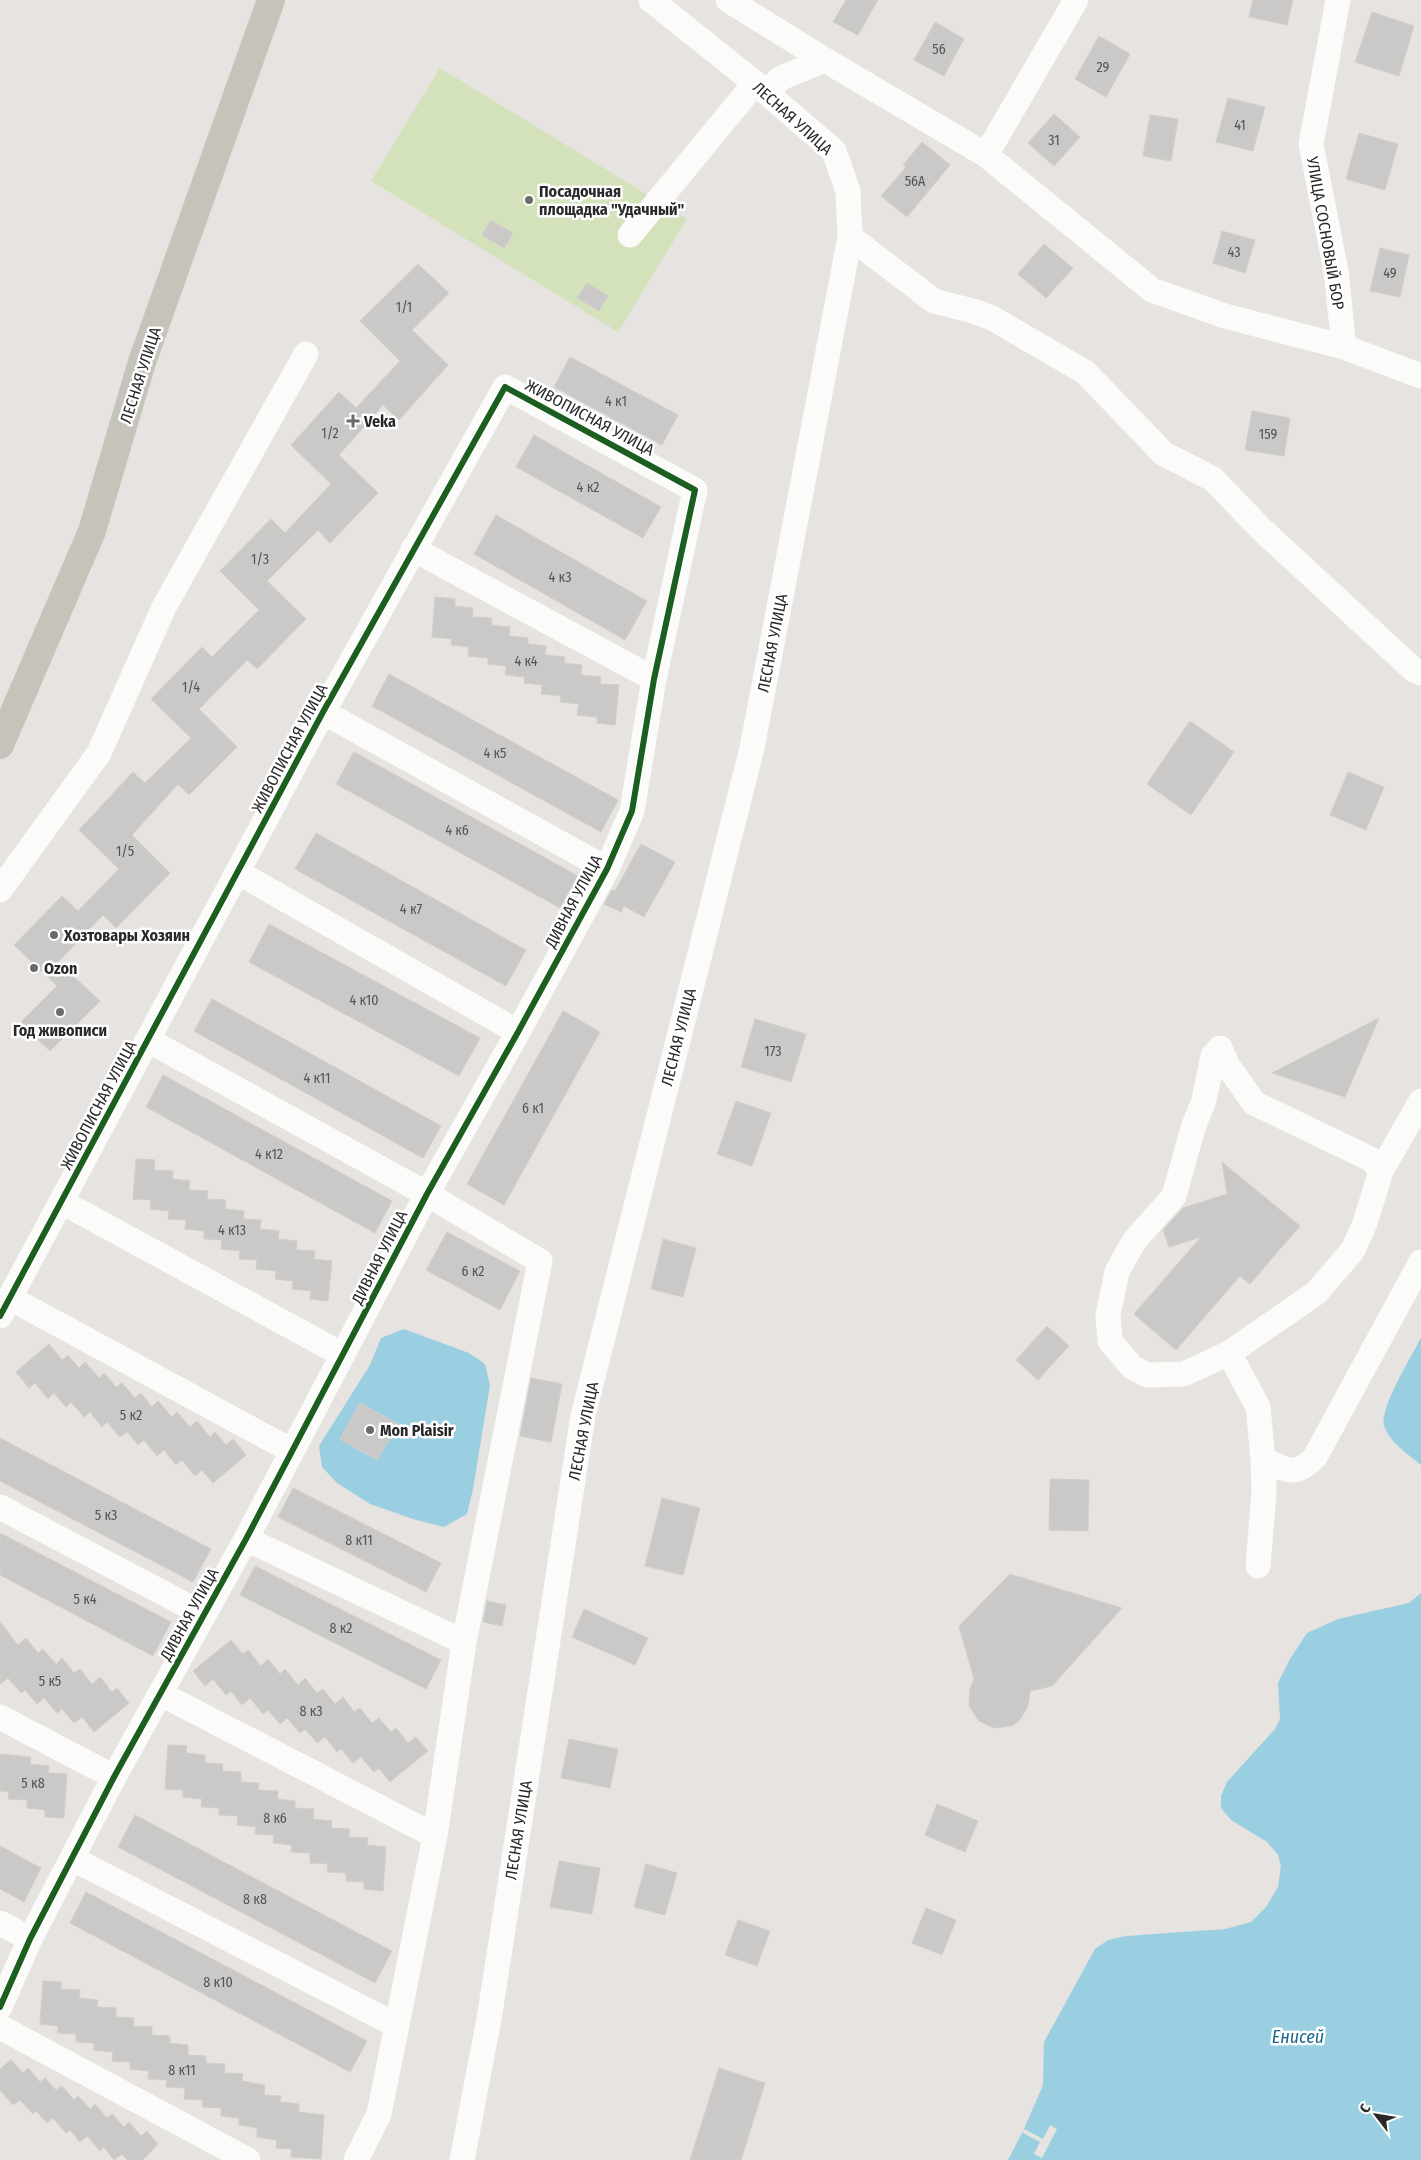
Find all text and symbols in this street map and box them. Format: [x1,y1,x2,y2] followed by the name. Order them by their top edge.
[932,41,946,58] house number: 56
[1097,59,1110,76] house number: 29
[749,78,837,159] street label: ЛЕСНАЯ УЛИЦА
[1234,117,1246,134] house number: 41
[1048,132,1060,149] house number: 31
[1303,154,1348,311] street label: УЛИЦА СОСНОВЫЙ БОР
[905,173,926,190] house number: 56А
[539,182,685,219] place label: Посадочная площадка "Удачный"
[523,194,535,206] marker: Посадочная площадка "Удачный"
[1228,244,1240,261] house number: 43
[1383,265,1397,282] house number: 49
[396,299,412,316] house number: 1/1
[116,324,165,426] street label: ЛЕСНАЯ УЛИЦА
[522,375,658,460] street label: ЖИВОПИСНАЯ УЛИЦА
[605,393,627,410] house number: 4 к1
[363,412,396,431] place label: Veka
[346,414,360,428] marker: Veka
[321,425,339,442] house number: 1/2
[1259,426,1277,443] house number: 159
[577,479,599,496] house number: 4 к2
[251,551,269,568] house number: 1/3
[549,569,571,586] house number: 4 к3
[754,592,791,694] street label: ЛЕСНАЯ УЛИЦА
[514,653,538,670] house number: 4 к4
[182,679,200,696] house number: 1/4
[247,680,332,816] street label: ЖИВОПИСНАЯ УЛИЦА
[484,745,506,762] house number: 4 к5
[445,822,469,839] house number: 4 к6
[116,843,134,860] house number: 1/5
[540,851,606,952] street label: ДИВНАЯ УЛИЦА
[400,901,422,918] house number: 4 к7
[63,926,190,945] place label: Хозтовары Хозяин
[48,929,60,941] marker: Хозтовары Хозяин
[44,959,77,978] place label: Ozon
[28,962,40,974] marker: Ozon
[657,986,700,1088] street label: ЛЕСНАЯ УЛИЦА
[349,992,379,1009] house number: 4 к10
[54,1006,66,1018] marker: Год живописи
[13,1021,107,1040] place label: Год живописи
[56,1037,141,1173] street label: ЖИВОПИСНАЯ УЛИЦА
[764,1043,782,1060] house number: 173
[303,1070,331,1087] house number: 4 к11
[522,1100,544,1117] house number: 6 к1
[255,1146,283,1163] house number: 4 к12
[347,1207,411,1308] street label: ДИВНАЯ УЛИЦА
[218,1222,246,1239] house number: 4 к13
[462,1263,484,1280] house number: 6 к2
[565,1380,602,1482] street label: ЛЕСНАЯ УЛИЦА
[120,1407,142,1424] house number: 5 к2
[380,1421,454,1440] place label: Mon Plaisir
[364,1424,376,1436] marker: Mon Plaisir
[95,1507,117,1524] house number: 5 к3
[345,1532,373,1549] house number: 8 к11
[156,1564,223,1665] street label: ДИВНАЯ УЛИЦА
[74,1591,97,1608] house number: 5 к4
[329,1620,353,1637] house number: 8 к2
[39,1673,61,1690] house number: 5 к5
[299,1703,323,1720] house number: 8 к3
[21,1775,45,1792] house number: 5 к8
[501,1779,536,1881] street label: ЛЕСНАЯ УЛИЦА
[263,1810,287,1827] house number: 8 к6
[243,1891,267,1908] house number: 8 к8
[203,1974,233,1991] house number: 8 к10
[1272,2026,1324,2048] water label: Енисей
[168,2062,196,2079] house number: 8 к11
[1351,2090,1401,2140] north arrow
[1356,2100,1375,2116] text: С

